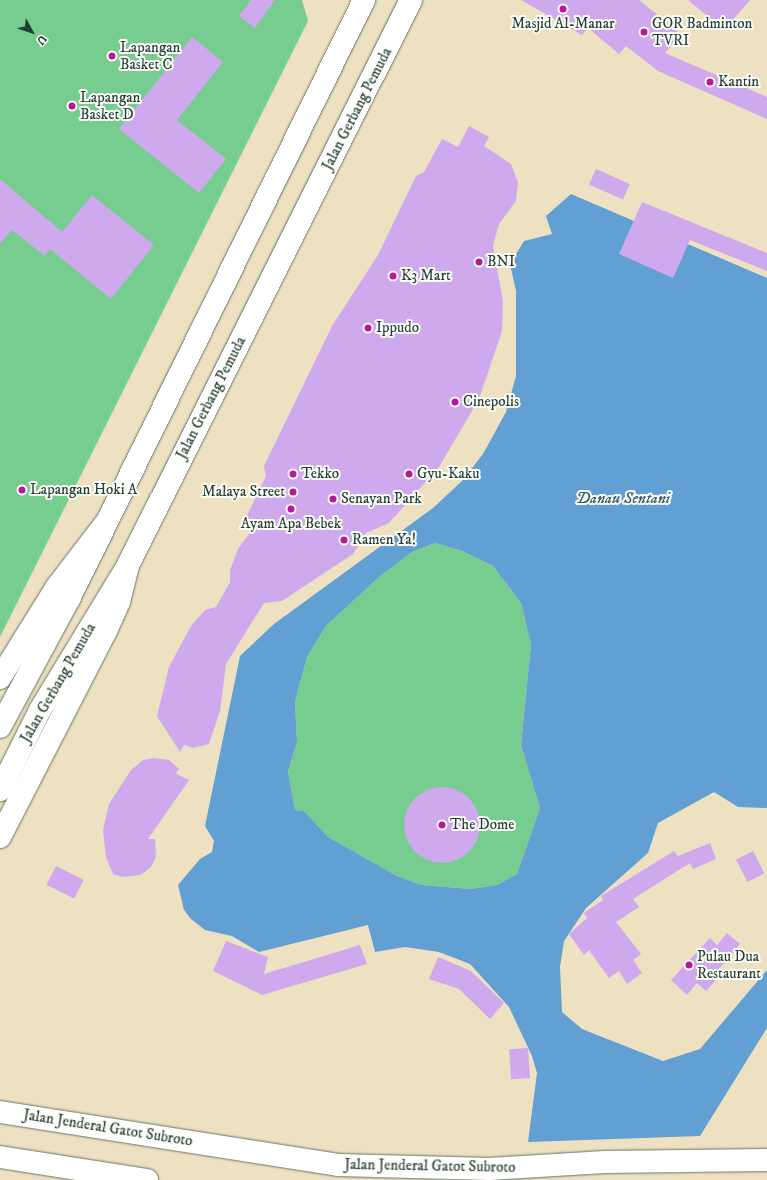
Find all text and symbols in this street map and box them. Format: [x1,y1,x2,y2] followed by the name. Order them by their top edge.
[558,4,568,14] marker: Masjid Al-Manar
[12,12,52,52] north arrow
[652,14,752,49] place label: GOR Badminton TVRI
[511,15,615,33] place label: Masjid Al-Manar
[639,27,649,37] marker: GOR Badminton TVRI
[33,32,49,47] text: U
[120,38,180,73] place label: Lapangan Basket C
[318,45,396,173] street label: Jalan Gerbang Pemuda
[107,51,117,61] marker: Lapangan Basket C
[718,73,759,91] place label: Kantin
[705,77,715,87] marker: Kantin
[80,88,140,123] place label: Lapangan Basket D
[67,101,77,111] marker: Lapangan Basket D
[487,253,515,271] place label: BNI
[474,257,484,267] marker: BNI
[401,267,451,285] place label: K3 Mart
[388,271,398,281] marker: K3 Mart
[376,319,419,337] place label: Ippudo
[363,323,373,333] marker: Ippudo
[172,334,250,462] street label: Jalan Gerbang Pemuda
[463,393,519,411] place label: Cinepolis
[450,397,460,407] marker: Cinepolis
[301,465,339,483] place label: Tekko
[417,465,479,483] place label: Gyu-Kaku
[288,469,298,479] marker: Tekko
[404,469,414,479] marker: Gyu-Kaku
[30,481,137,499] place label: Lapangan Hoki A
[202,483,285,501] place label: Malaya Street
[17,485,27,495] marker: Lapangan Hoki A
[288,487,298,497] marker: Malaya Street
[576,488,670,508] water label: Danau Sentani
[341,490,422,508] place label: Senayan Park
[328,494,338,504] marker: Senayan Park
[286,504,296,514] marker: Ayam Apa Bebek
[241,515,341,533] place label: Ayam Apa Bebek
[352,531,416,549] place label: Ramen Ya!
[339,535,349,545] marker: Ramen Ya!
[16,620,100,746] street label: Jalan Gerbang Pemuda
[450,816,515,834] place label: The Dome
[437,820,447,830] marker: The Dome
[697,947,761,982] place label: Pulau Dua Restaurant
[684,960,694,970] marker: Pulau Dua Restaurant
[22,1106,194,1150] street label: Jalan Jenderal Gatot Subroto
[344,1156,516,1176] street label: Jalan Jenderal Gatot Subroto

